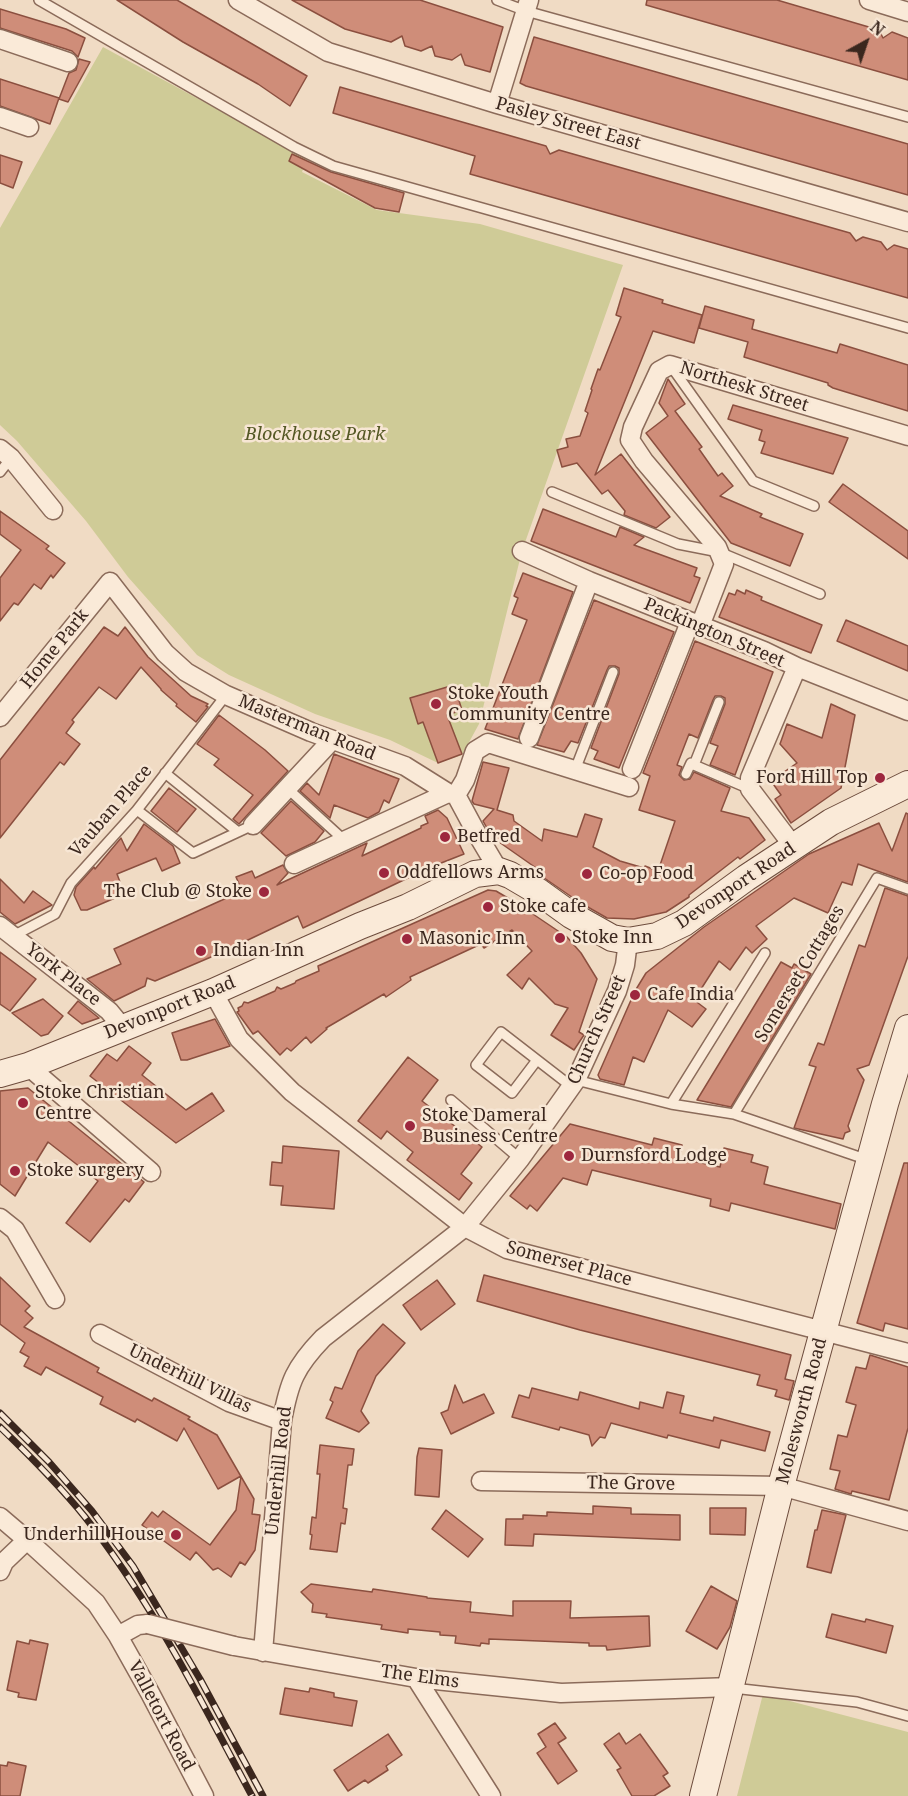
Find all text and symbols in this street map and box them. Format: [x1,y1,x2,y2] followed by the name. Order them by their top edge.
[836,12,896,72] north arrow
[866,16,889,41] text: N
[493,93,643,155] street label: Pasley Street East
[677,357,811,417] street label: Northesk Street
[245,424,385,446] park label: Blockhouse Park
[640,594,788,672] street label: Packington Street
[16,605,94,693] street label: Home Park
[448,683,610,726] place label: Stoke Youth Community Centre
[235,691,379,765] street label: Masterman Road
[429,697,443,711] marker: Stoke Youth Community Centre
[65,760,157,862] street label: Vauban Place
[756,767,868,789] place label: Ford Hill Top
[873,771,887,785] marker: Ford Hill Top
[457,826,521,848] place label: Betfred
[438,830,452,844] marker: Betfred
[672,838,800,934] street label: Devonport Road
[396,862,544,884] place label: Oddfellows Arms
[599,863,694,885] place label: Co-op Food
[377,866,391,880] marker: Oddfellows Arms
[580,867,594,881] marker: Co-op Food
[104,881,252,903] place label: The Club @ Stoke
[257,885,271,899] marker: The Club @ Stoke
[500,896,586,918] place label: Stoke cafe
[481,900,495,914] marker: Stoke cafe
[751,902,849,1046] street label: Somerset Cottages
[572,927,653,949] place label: Stoke Inn
[419,928,525,950] place label: Masonic Inn
[553,931,567,945] marker: Stoke Inn
[400,932,414,946] marker: Masonic Inn
[21,939,105,1011] street label: York Place
[213,940,304,962] place label: Indian Inn
[194,944,208,958] marker: Indian Inn
[101,972,239,1044] street label: Devonport Road
[563,972,631,1088] street label: Church Street
[647,984,734,1006] place label: Cafe India
[628,988,642,1002] marker: Cafe India
[35,1082,165,1124] place label: Stoke Christian Centre
[16,1096,30,1110] marker: Stoke Christian Centre
[422,1105,558,1148] place label: Stoke Dameral Business Centre
[403,1119,417,1133] marker: Stoke Dameral Business Centre
[581,1145,727,1167] place label: Durnsford Lodge
[562,1149,576,1163] marker: Durnsford Lodge
[27,1160,144,1182] place label: Stoke surgery
[8,1164,22,1178] marker: Stoke surgery
[504,1237,634,1291] street label: Somerset Place
[772,1335,832,1487] street label: Molesworth Road
[125,1340,255,1418] street label: Underhill Villas
[261,1405,297,1537] street label: Underhill Road
[587,1472,675,1496] street label: The Grove
[23,1524,164,1546] place label: Underhill House
[169,1528,183,1542] marker: Underhill House
[123,1657,199,1775] street label: Valletort Road
[380,1661,460,1693] street label: The Elms

